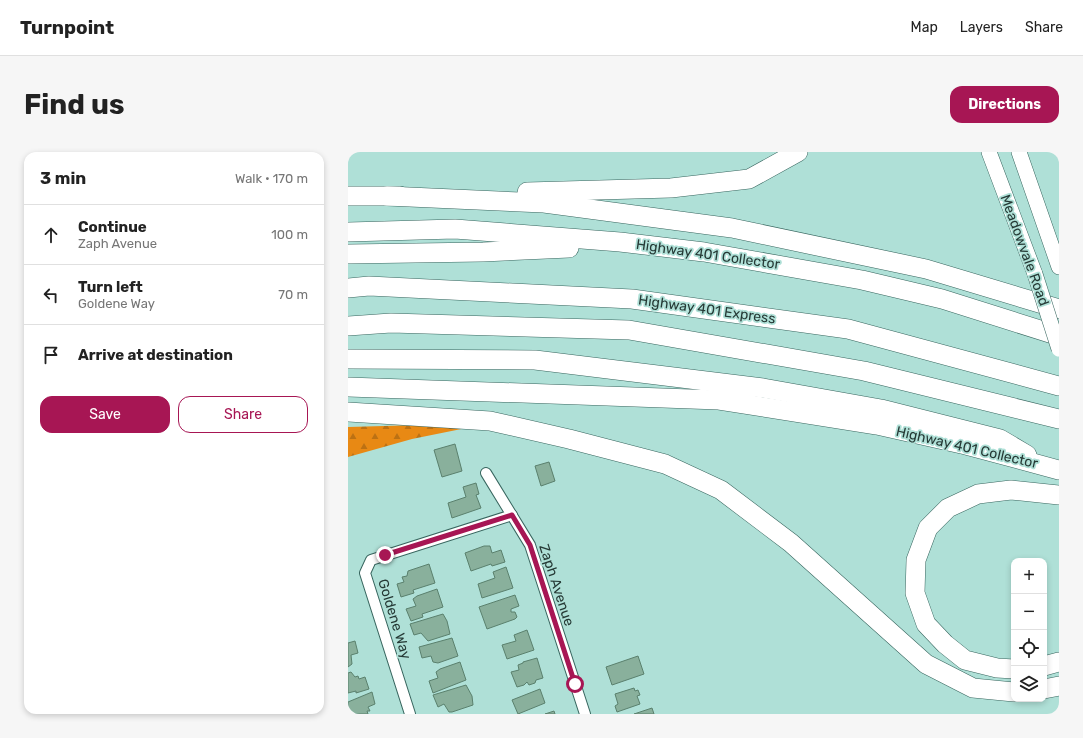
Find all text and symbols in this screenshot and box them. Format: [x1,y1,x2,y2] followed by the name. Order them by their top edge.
[20,16,114,39] text: Turnpoint
[911,19,938,36] text: Map
[960,19,1003,36] text: Layers
[1025,19,1063,36] text: Share
[950,86,1059,123] button: Directions
[24,88,124,121] text: Find us
[40,168,86,188] text: 3 min
[235,171,308,186] text: Walk · 170 m
[997,192,1053,308] street label: Meadowvale Road
[78,218,147,236] text: Continue
[40,224,62,246] icon: ahead
[271,227,308,242] text: 100 m
[78,236,157,251] text: Zaph Avenue
[635,236,782,273] street label: Highway 401 Collector
[78,278,143,296] text: Turn left
[40,284,62,306] icon: left
[278,287,308,302] text: 70 m
[637,291,777,328] street label: Highway 401 Express
[78,296,155,311] text: Goldene Way
[40,344,62,366] icon: arrive
[78,346,233,364] text: Arrive at destination
[40,396,170,433] button: Save
[178,396,308,433] button: Share
[894,423,1040,472] street label: Highway 401 Collector
[535,542,578,628] street label: Zaph Avenue
[376,546,394,564] route end
[1011,558,1047,702] map controls
[1011,558,1047,594] button: +
[374,577,415,662] street label: Goldene Way
[1011,594,1047,630] button: −
[1011,630,1047,666] button: locate
[1011,666,1047,702] button: layers
[566,675,584,693] route start

